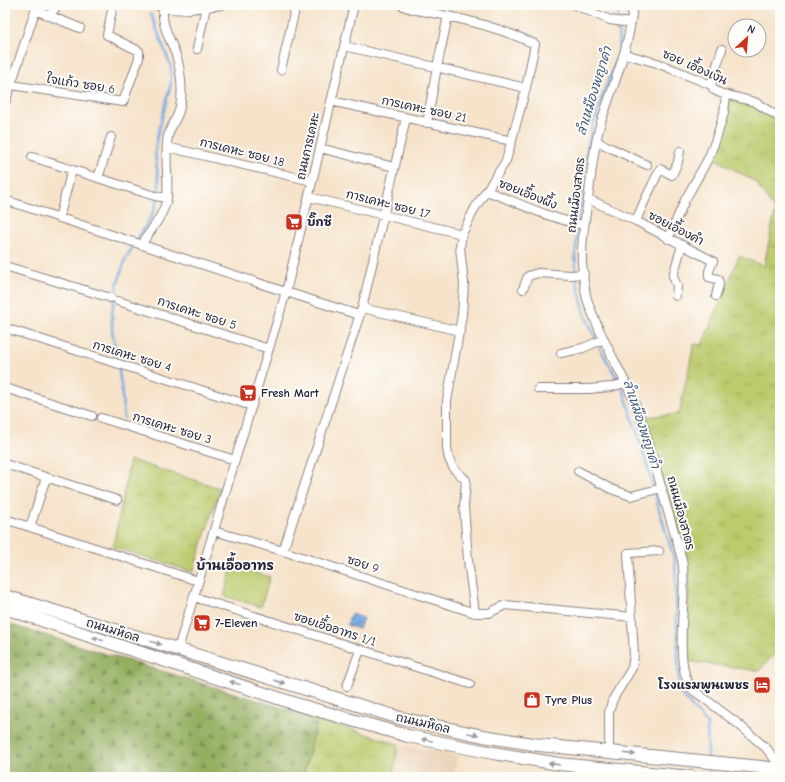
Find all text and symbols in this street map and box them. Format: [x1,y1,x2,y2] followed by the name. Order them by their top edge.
[727,18,767,58] north arrow
[745,22,757,37] text: N
[572,43,616,138] water label: ลำเหมืองพญาคำ
[660,43,731,88] street label: ซอย เอื้องเงิน
[46,71,116,96] street label: ใจแก้ว ซอย 6
[380,93,468,125] street label: การเคหะ ซอย 21
[293,111,323,181] street label: ถนนการเคหะ
[198,135,286,169] street label: การเคหะ ซอย 18
[563,156,588,234] street label: ถนนเมืองสาตร
[497,172,561,212] street label: ซอยเอื้องผื้ง
[344,187,432,221] street label: การเคหะ ซอย 17
[646,204,708,248] street label: ซอยเอื้องคำ
[284,212,304,232] supermarket icon: บิ๊กซี
[307,212,331,229] place label: บิ๊กซี
[156,294,238,332] street label: การเคหะ ซอย 5
[91,337,173,375] street label: การเคหะ ซอย 4
[620,378,665,472] water label: ลำเหมืองพญาคำ
[238,383,258,403] supermarket icon: Fresh Mart
[261,386,320,400] place label: Fresh Mart
[131,409,213,447] street label: การเคหะ ซอย 3
[664,474,699,552] street label: ถนนเมืองสาตร
[196,552,274,573] district label: บ้านเอื้ออาทร
[345,552,381,576] street label: ซอย 9
[292,605,380,649] street label: ซอยเอื้ออาทร 1/1
[192,613,212,633] supermarket icon: 7-Eleven
[85,615,141,645] street label: ถนนมหิดล
[215,616,258,630] place label: 7-Eleven
[92,636,104,642] one-way arrow
[150,640,162,646] one-way arrow
[752,675,772,695] hotel icon: โรงแรมพูนเพชร
[658,677,749,694] place label: โรงแรมพูนเพชร
[274,679,286,685] one-way arrow
[229,680,241,686] one-way arrow
[522,690,542,710] shop icon: Tyre Plus
[545,693,592,707] place label: Tyre Plus
[395,710,451,736] street label: ถนนมหิดล
[467,731,479,737] one-way arrow
[420,737,433,743] one-way arrow
[623,751,636,757] one-way arrow
[548,761,561,767] one-way arrow

